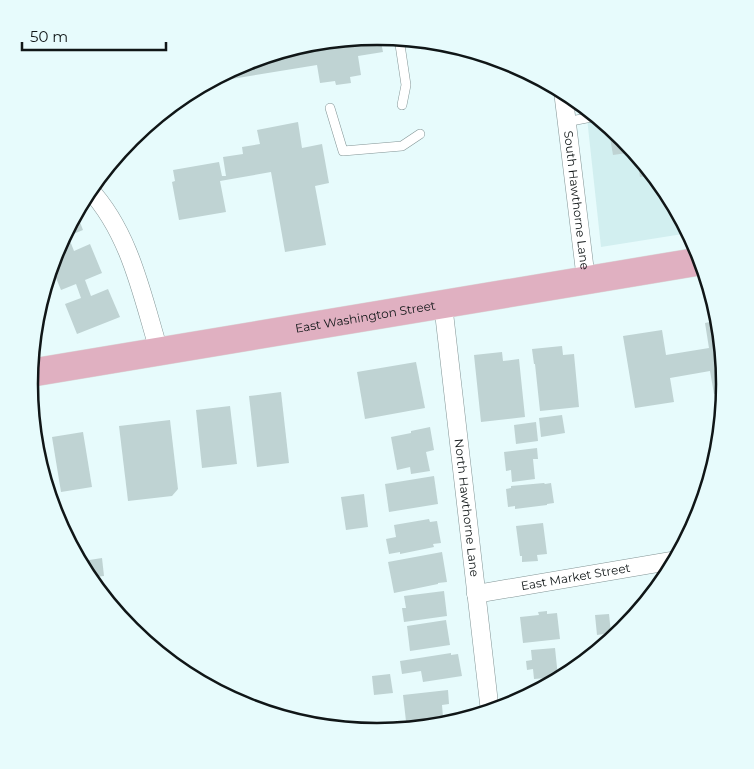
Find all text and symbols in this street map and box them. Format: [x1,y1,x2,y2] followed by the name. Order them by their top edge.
[22,20,166,52] scale bar
[30,27,68,46] text: 50 m
[561,130,593,270] street label: South Hawthorne Lane
[294,298,437,336] street label: East Washington Street
[452,438,482,578] street label: North Hawthorne Lane
[520,560,631,593] street label: East Market Street

